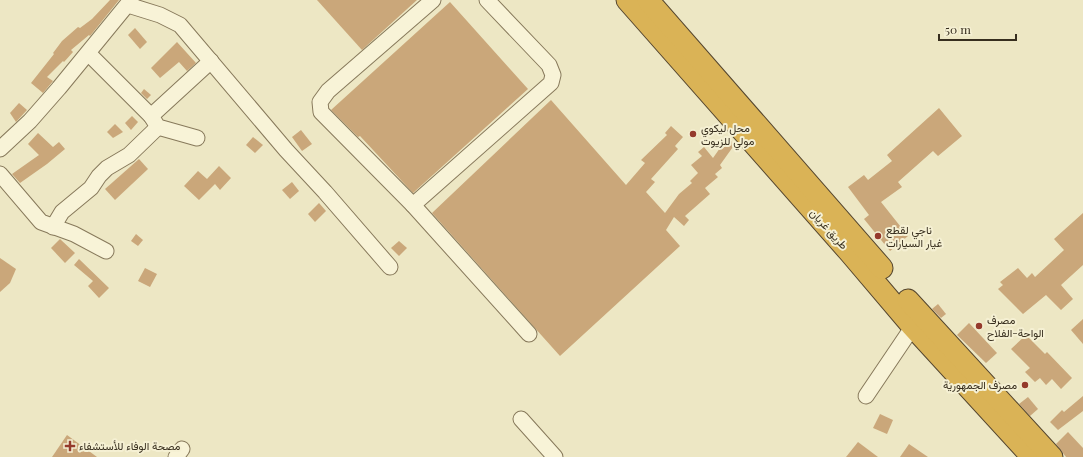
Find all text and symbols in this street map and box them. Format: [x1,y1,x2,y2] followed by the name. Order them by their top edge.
[939,16,1016,42] scale bar
[945,21,971,37] text: 50 m
[701,120,754,151] place label: محل ليكوي مولي للزيوت
[688,129,698,139] marker: محل ليكوي مولي للزيوت
[807,205,852,252] street label: طريق غريان
[886,222,942,250] place label: ناجي لقطع غيار السيارات
[873,231,883,241] marker: ناجي لقطع غيار السيارات
[987,312,1044,341] place label: مصرف الواحة-الفلاح
[974,321,984,331] marker: مصرف الواحة-الفلاح
[943,377,1017,392] place label: مصرف الجمهورية
[1020,380,1030,390] marker: مصرف الجمهورية
[79,438,181,453] place label: مصحة الوفاء للأستشفاء
[64,440,76,452] marker: مصحة الوفاء للأستشفاء

